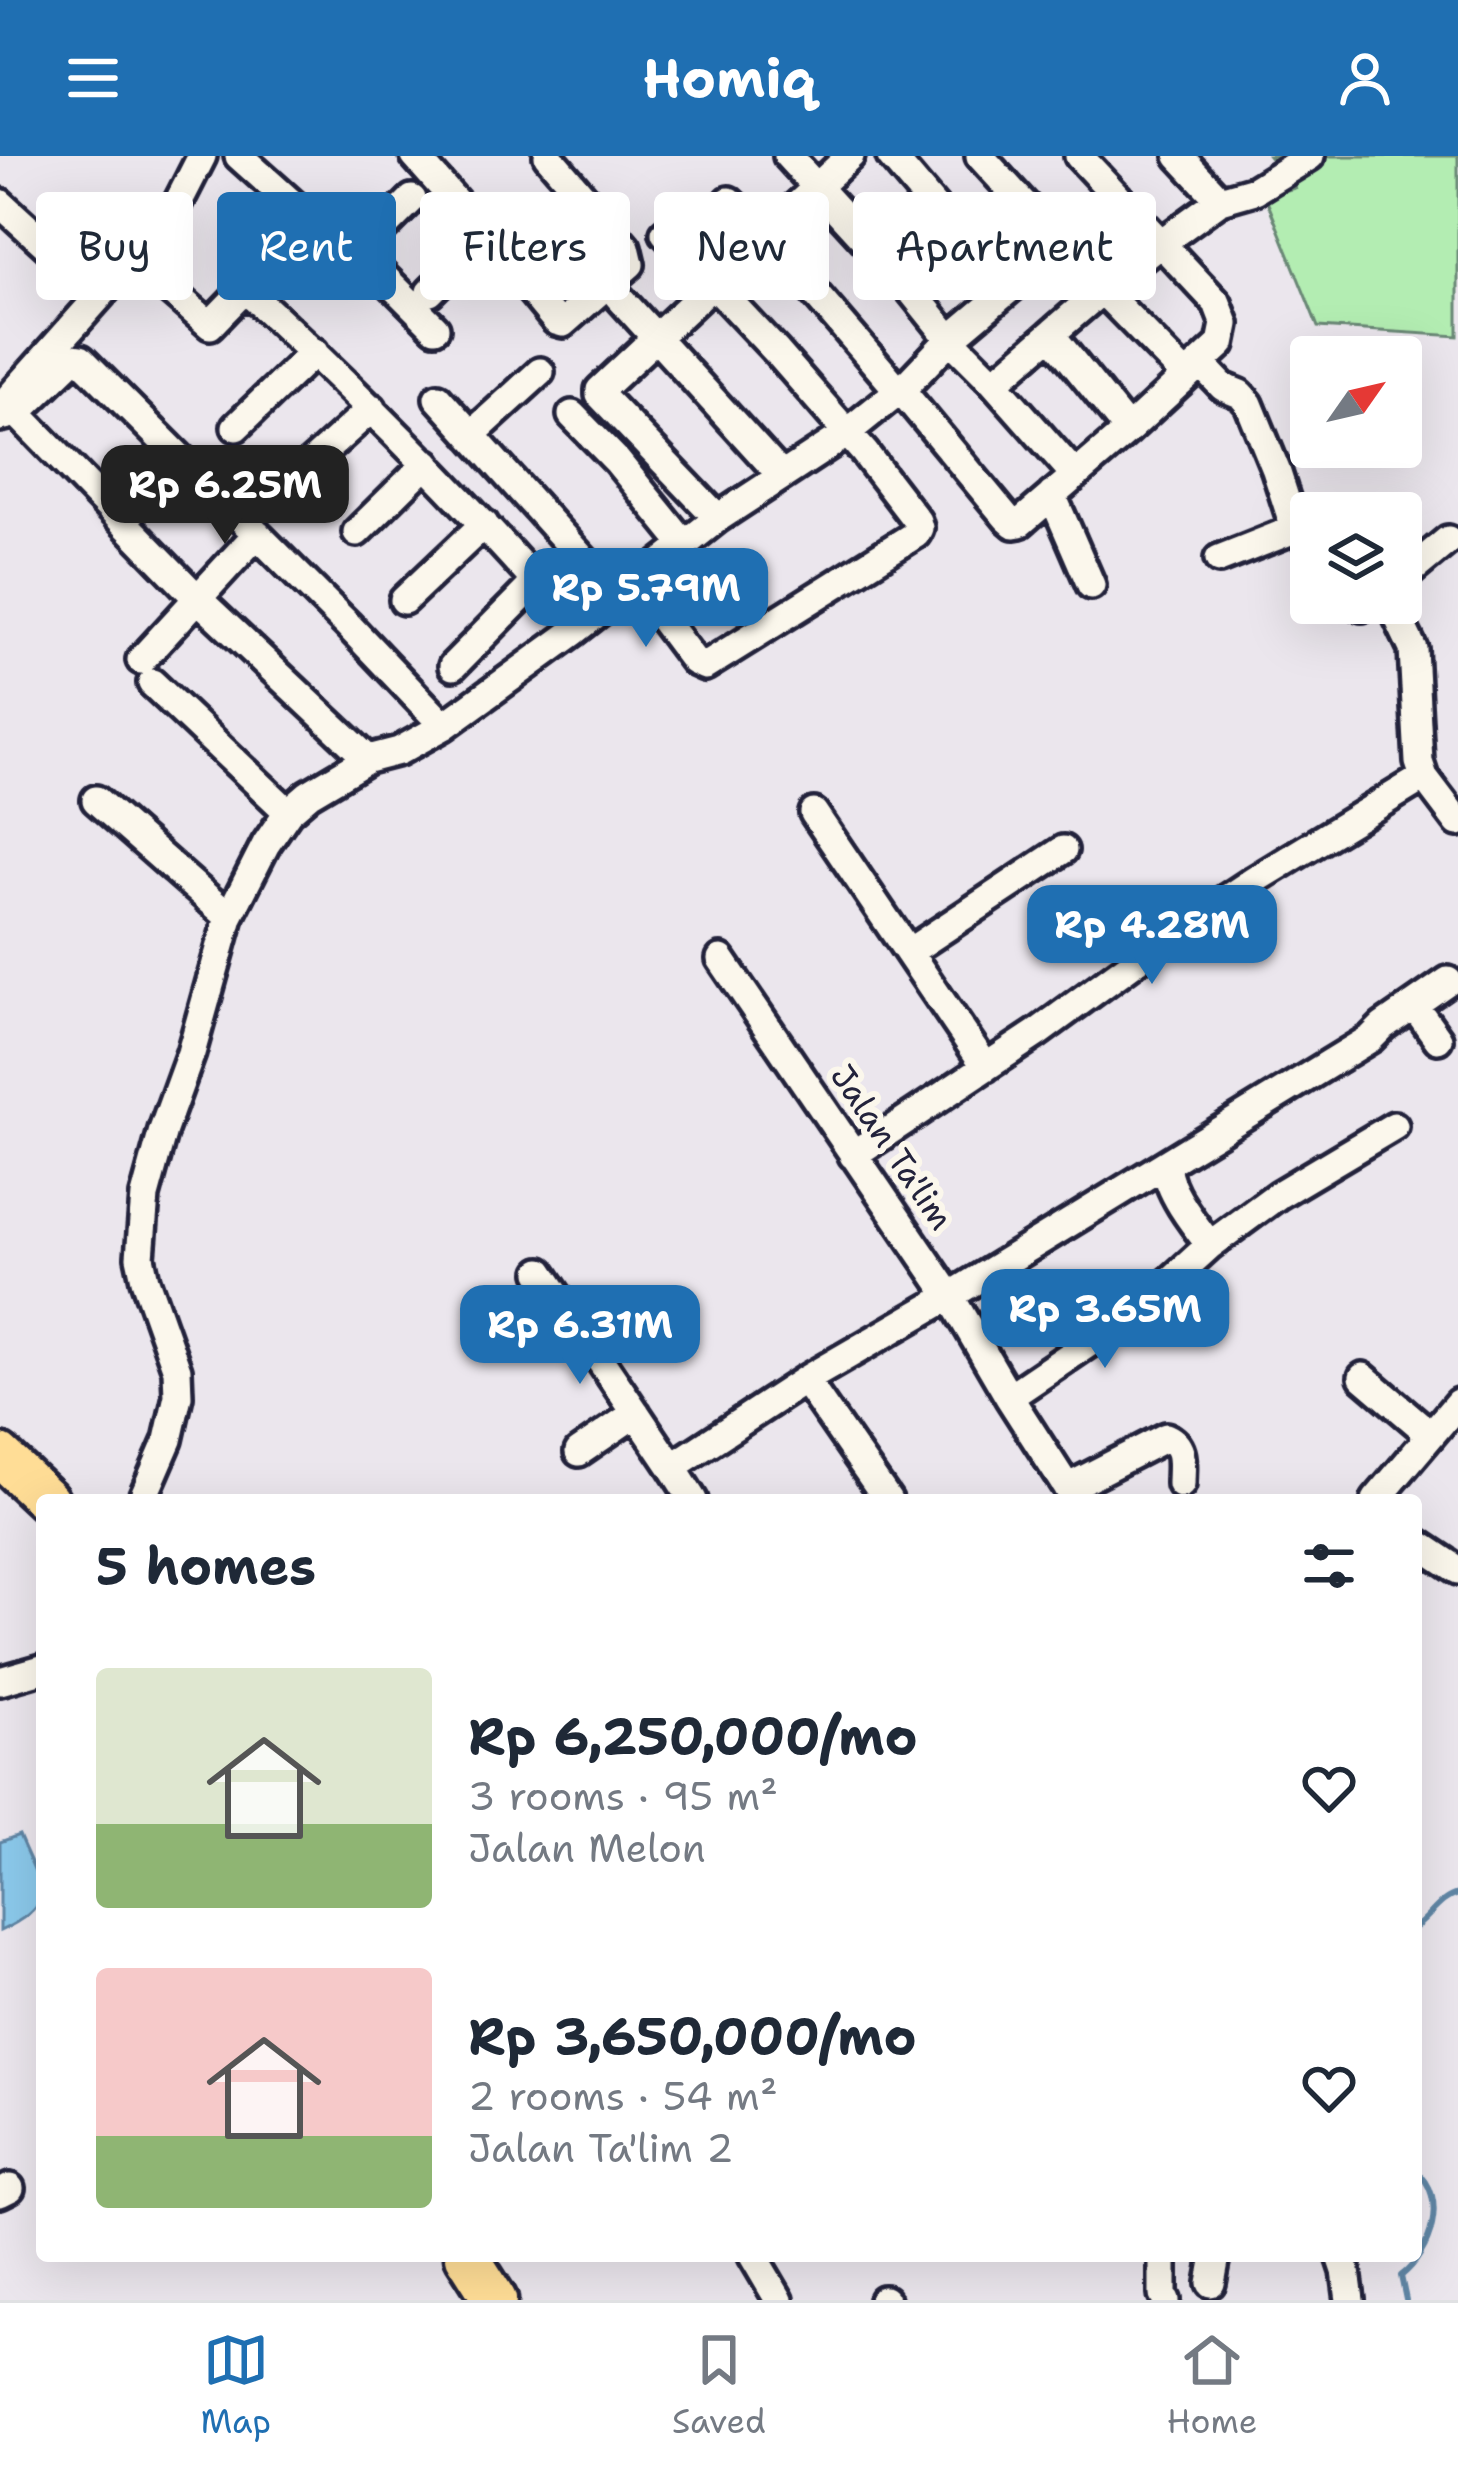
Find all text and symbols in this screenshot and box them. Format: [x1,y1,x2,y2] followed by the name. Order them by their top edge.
[642,42,816,114] text: Homiq
[60,45,126,111] icon: menu
[1332,45,1398,111] icon: person
[36,192,193,300] chip: Buy
[217,192,396,300] chip: Rent
[420,192,630,300] chip: Filters
[654,192,829,300] chip: New
[853,192,1156,300] chip: Apartment
[1290,336,1422,468] north arrow
[1290,336,1422,624] map controls
[101,445,349,547] pin: Rp 6.25M
[128,458,322,510] text: Rp 6.25M
[1290,492,1422,624] button: layers
[522,548,770,650] pin: Rp 5.79M
[551,561,741,613] text: Rp 5.79M
[1028,885,1276,987] pin: Rp 4.28M
[1054,898,1250,950] text: Rp 4.28M
[820,1056,964,1238] street label: Jalan Ta'lim
[981,1269,1229,1371] pin: Rp 3.65M
[1008,1282,1202,1334] text: Rp 3.65M
[456,1285,704,1387] pin: Rp 6.31M
[487,1298,673,1350] text: Rp 6.31M
[96,1532,316,1600] text: 5 homes
[1296,1533,1362,1599] icon: filters
[468,1702,918,1770] text: Rp 6,250,000/mo
[192,1716,336,1860] icon: home
[1296,1755,1362,1821] icon: heart
[468,1770,778,1822] text: 3 rooms · 95 m²
[468,1822,706,1874] text: Jalan Melon
[468,2002,917,2070] text: Rp 3,650,000/mo
[192,2016,336,2160] icon: home
[1296,2055,1362,2121] icon: heart
[468,2070,778,2122] text: 2 rooms · 54 m²
[468,2122,733,2174] text: Jalan Ta'lim 2
[200,2327,271,2444] tab: Map
[672,2327,766,2444] tab: Saved
[1167,2327,1257,2444] tab: Home

